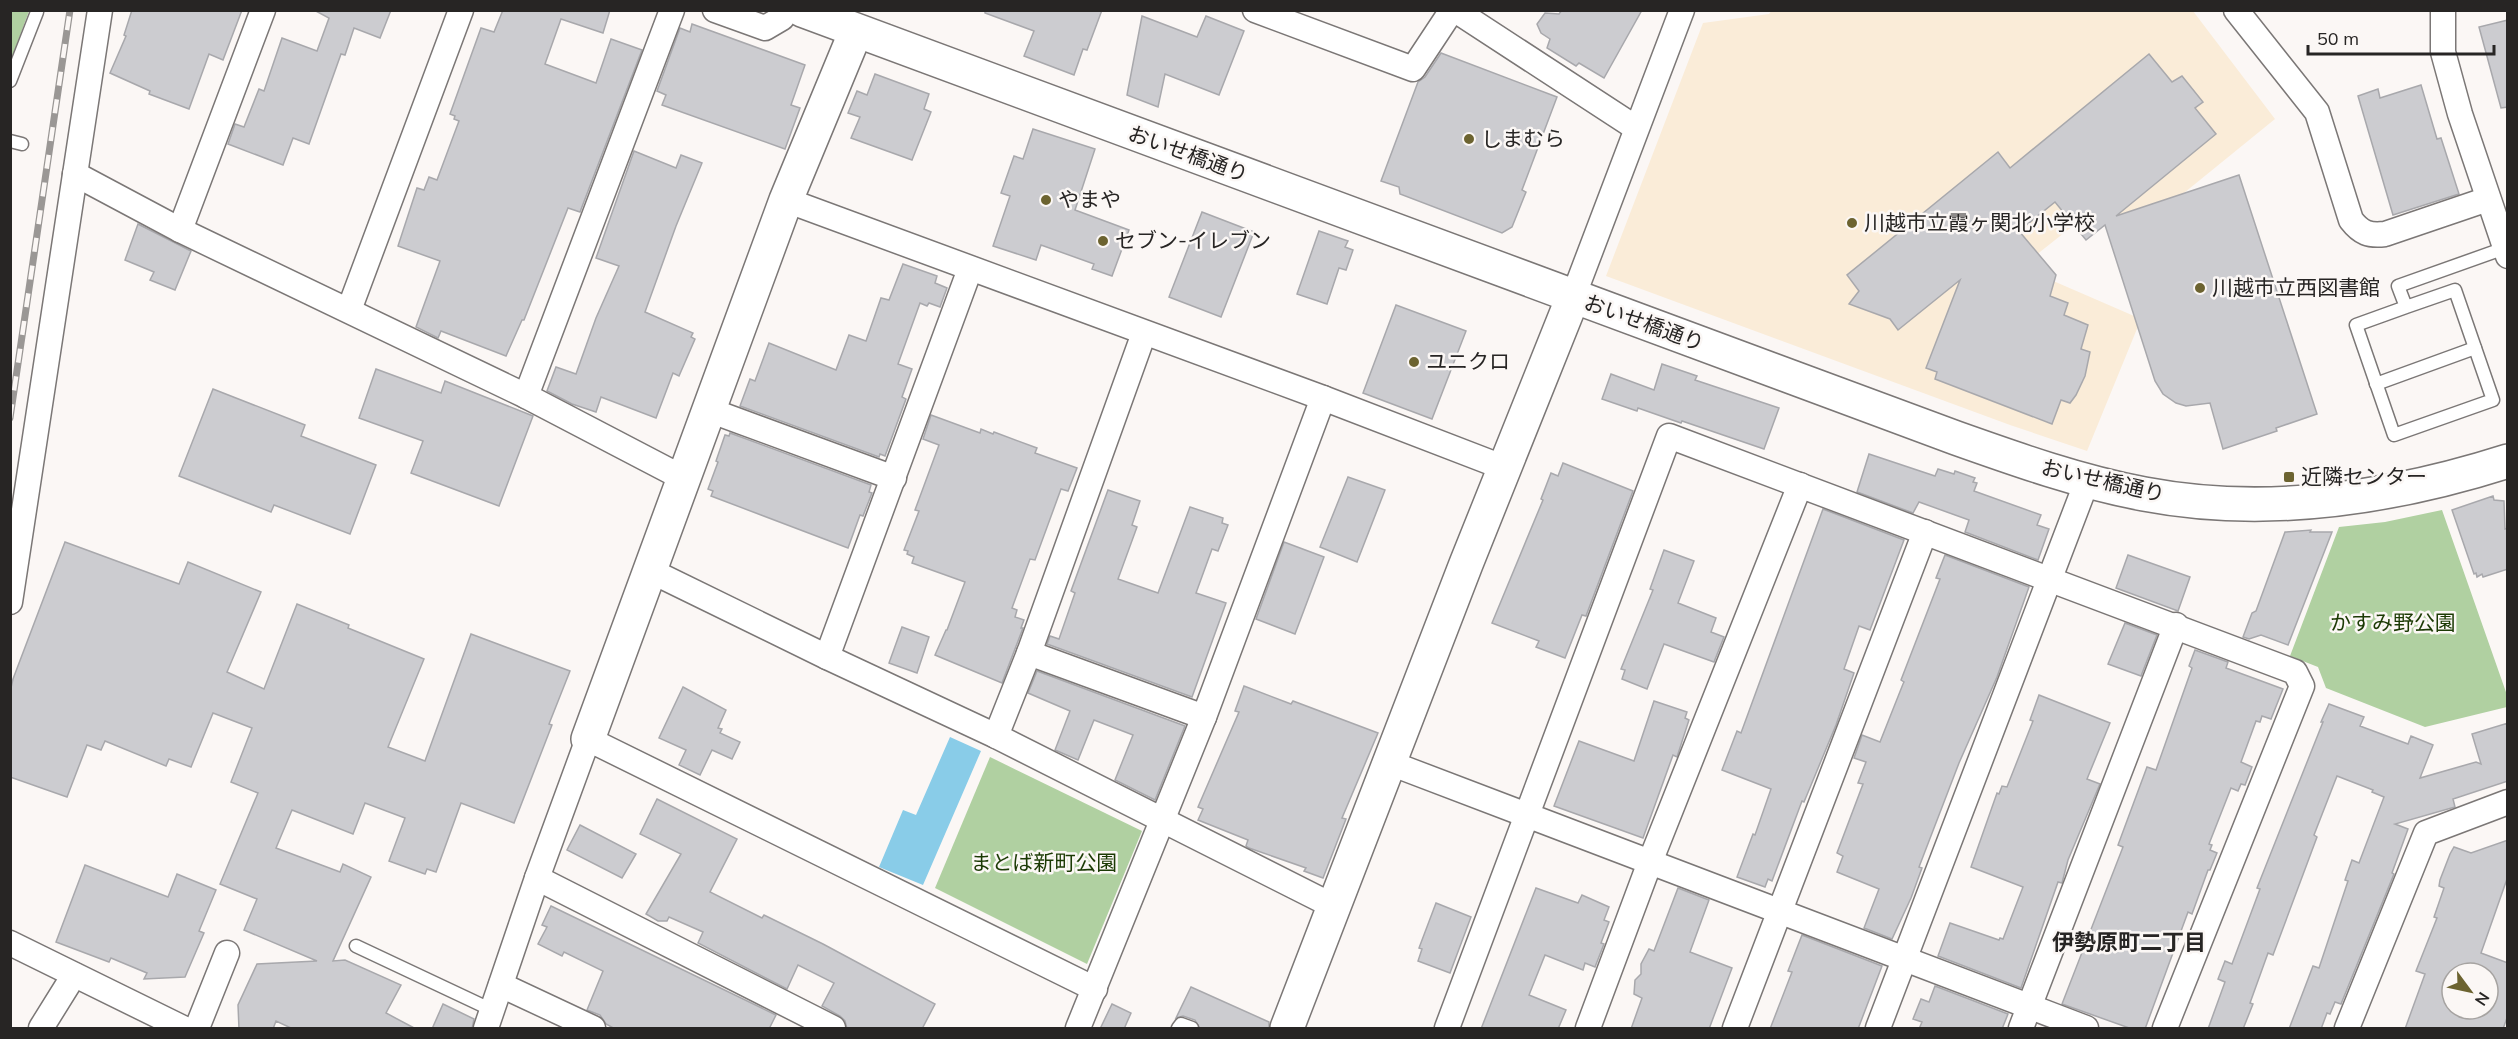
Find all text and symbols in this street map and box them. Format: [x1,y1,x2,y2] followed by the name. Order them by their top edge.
[2308,18,2494,56] scale bar
[2317,27,2359,50] text: 50 m
[1125,119,1252,187] street label: おいせ橋通り
[1481,125,1565,151] place label: しまむら
[1462,132,1476,146] marker: しまむら
[1058,186,1121,212] place label: やまや
[1039,193,1053,207] marker: やまや
[1864,209,2095,235] place label: 川越市立霞ヶ関北小学校
[1845,216,1859,230] marker: 川越市立霞ヶ関北小学校
[1115,227,1271,253] place label: セブン-イレブン
[1096,234,1110,248] marker: セブン-イレブン
[2212,274,2380,300] place label: 川越市立西図書館
[2193,281,2207,295] marker: 川越市立西図書館
[1581,288,1708,356] street label: おいせ橋通り
[1426,348,1510,374] place label: ユニクロ
[1407,355,1421,369] marker: ユニクロ
[2039,453,2168,507] street label: おいせ橋通り
[2301,463,2427,489] place label: 近隣センター
[2282,470,2296,484] marker: 近隣センター
[2330,609,2456,635] park label: かすみ野公園
[971,849,1118,875] park label: まとば新町公園
[2052,928,2206,956] district label: 伊勢原町二丁目
[2440,961,2500,1021] north arrow
[2471,989,2494,1010] text: N

